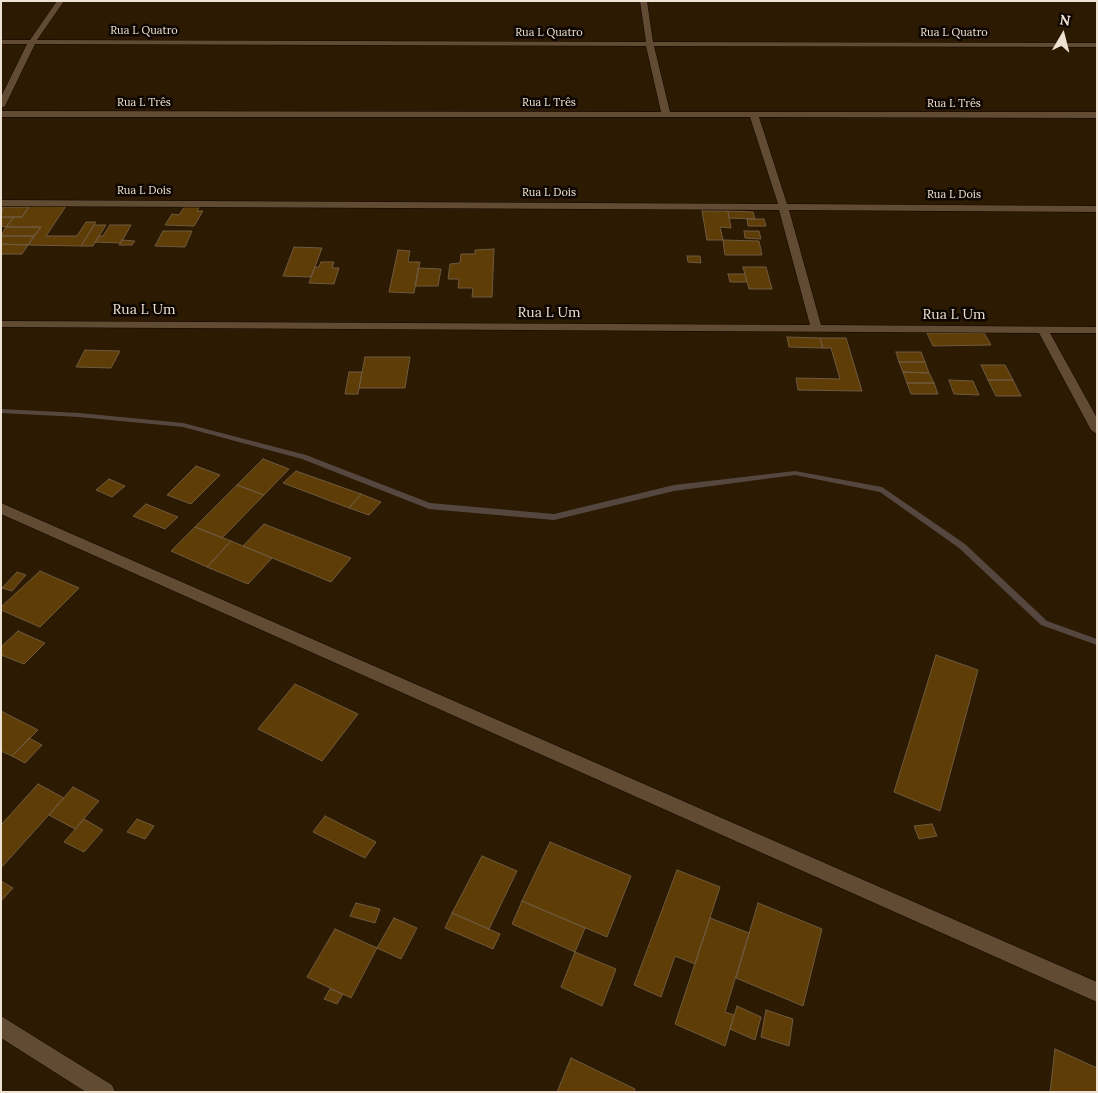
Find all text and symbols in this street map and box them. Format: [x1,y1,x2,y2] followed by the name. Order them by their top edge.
[1038,10,1088,60] north arrow
[1058,10,1072,30] text: N
[110,24,178,38] street label: Rua L Quatro
[515,26,583,40] street label: Rua L Quatro
[920,26,988,40] street label: Rua L Quatro
[117,96,171,110] street label: Rua L Três
[522,96,576,110] street label: Rua L Três
[927,97,981,111] street label: Rua L Três
[117,184,171,198] street label: Rua L Dois
[522,186,576,200] street label: Rua L Dois
[927,188,981,202] street label: Rua L Dois
[113,302,175,318] street label: Rua L Um
[518,305,580,321] street label: Rua L Um
[923,307,985,323] street label: Rua L Um

